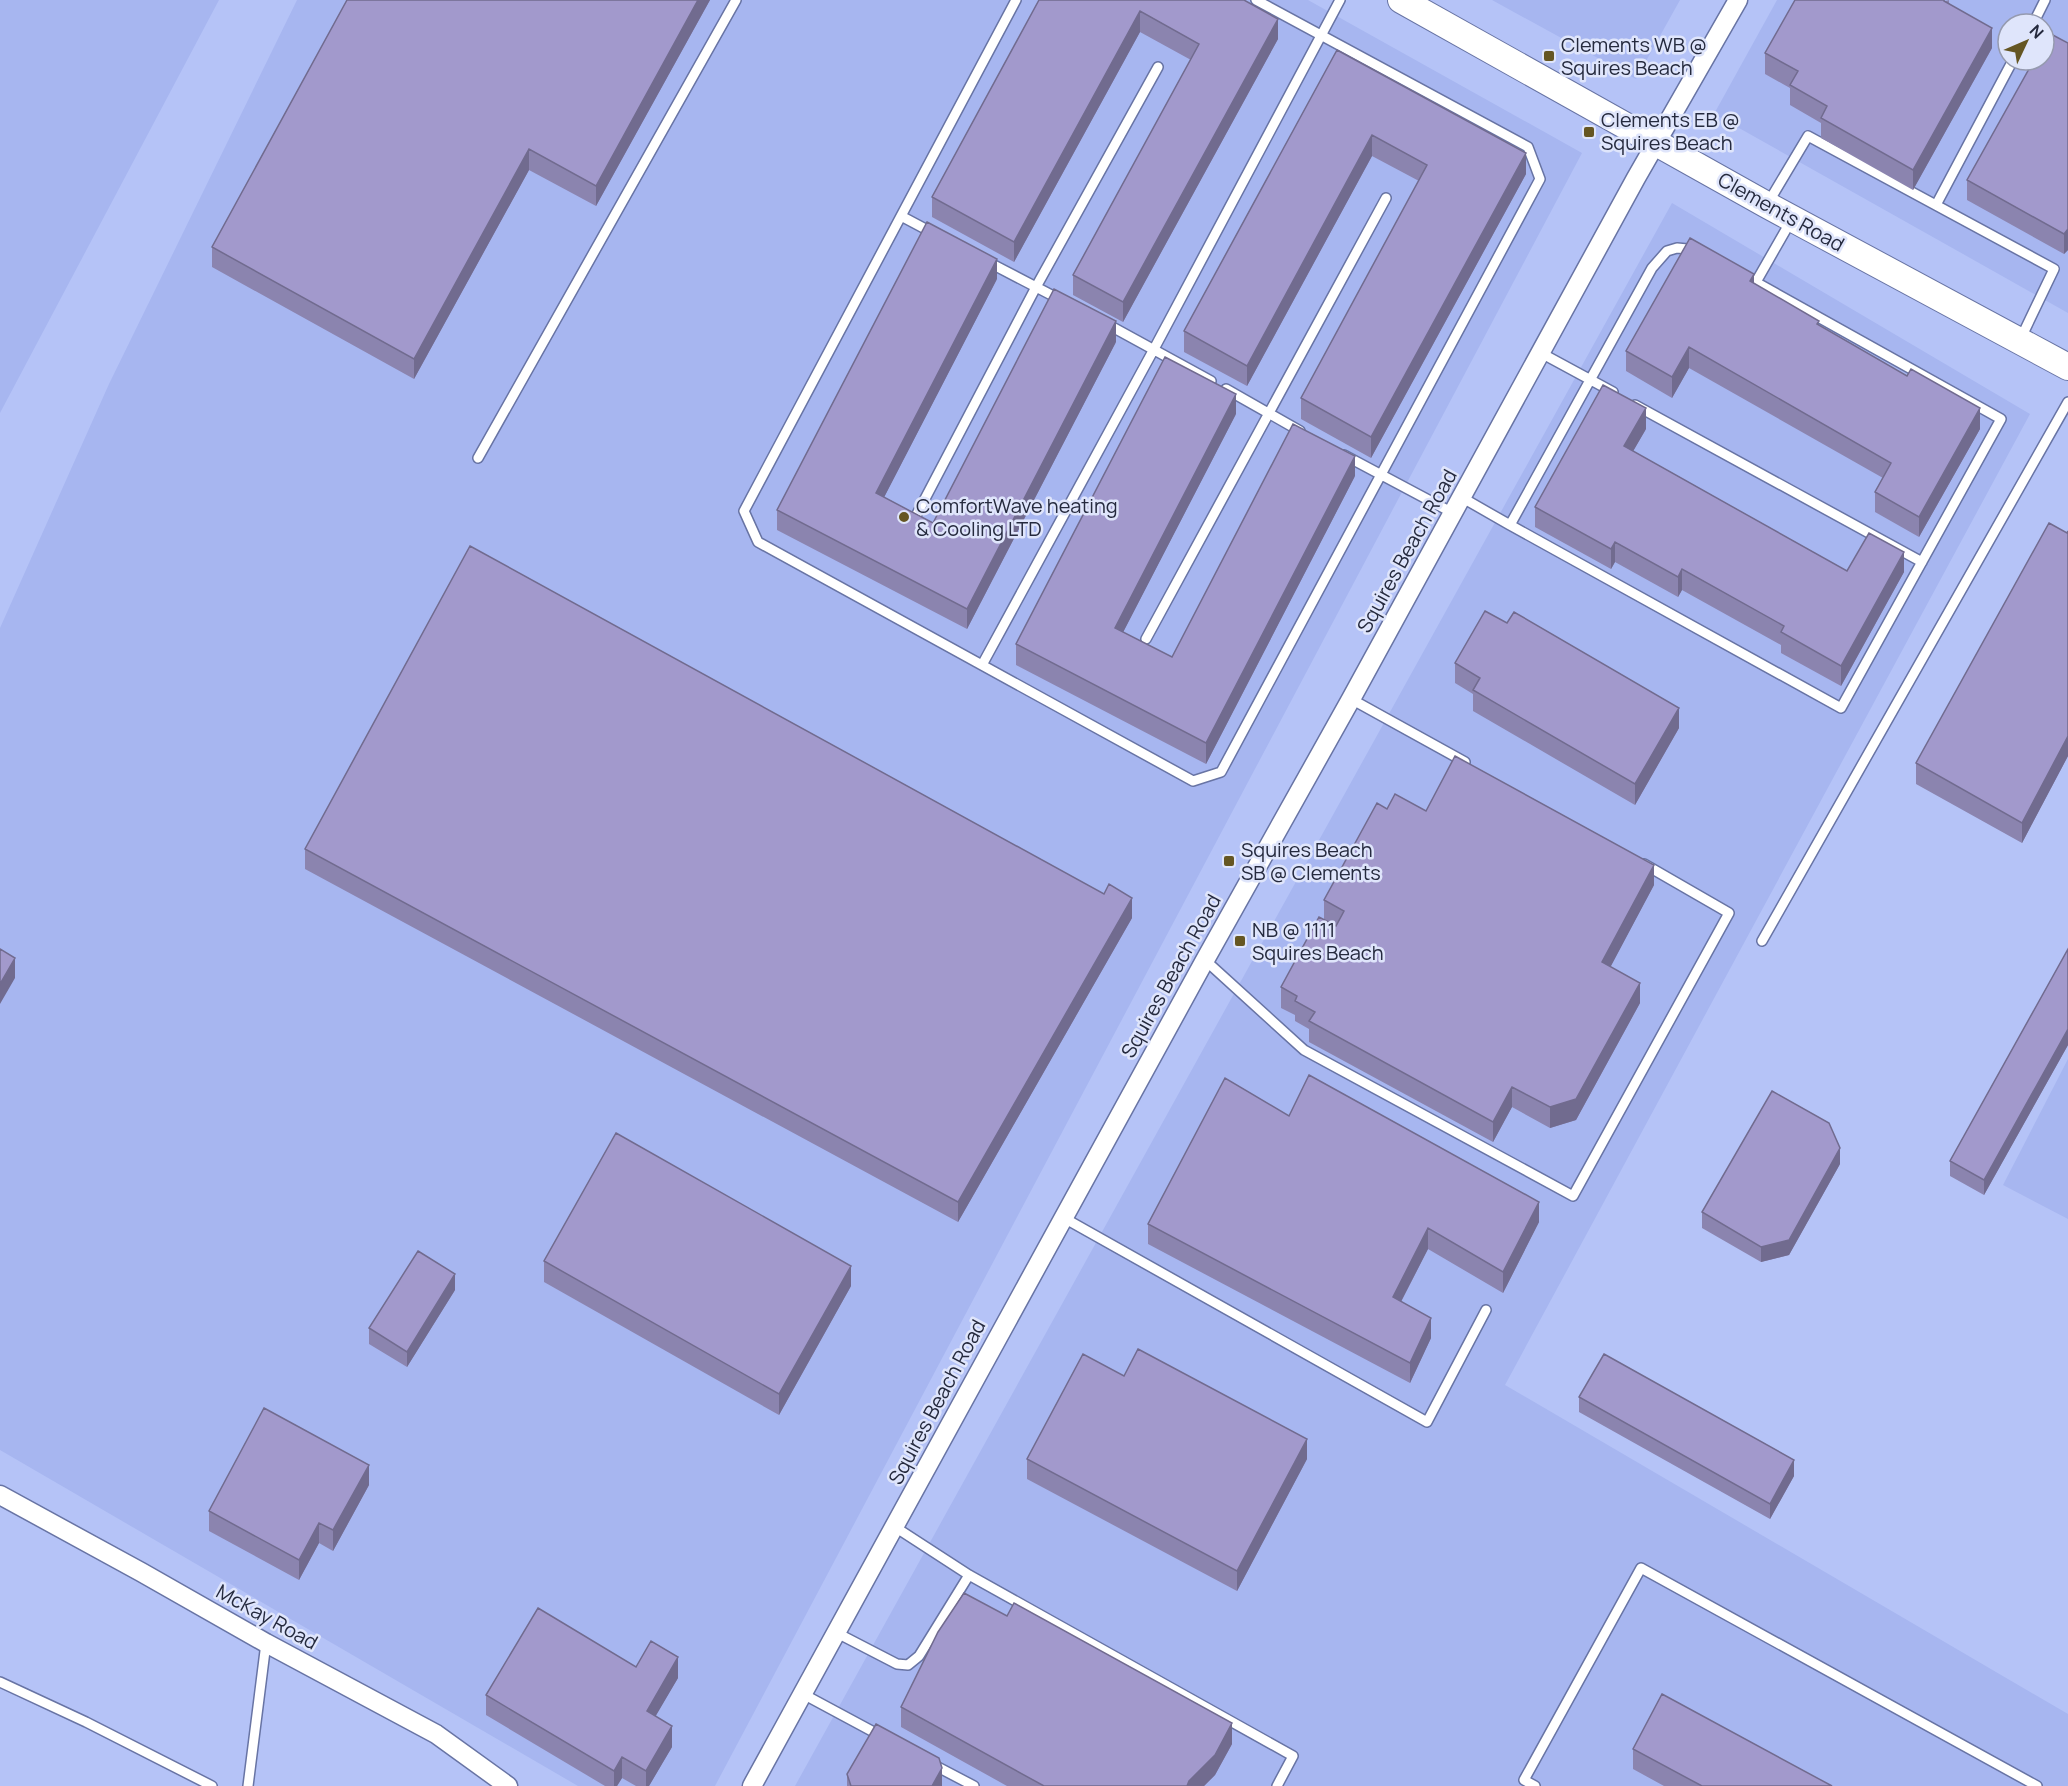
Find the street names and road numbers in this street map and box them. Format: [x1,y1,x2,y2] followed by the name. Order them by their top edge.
[1713,166,1849,257] street label: Clements Road
[1350,464,1463,637] street label: Squires Beach Road
[1114,889,1227,1062] street label: Squires Beach Road
[882,1315,991,1489] street label: Squires Beach Road
[212,1578,323,1656] street label: McKay Road

